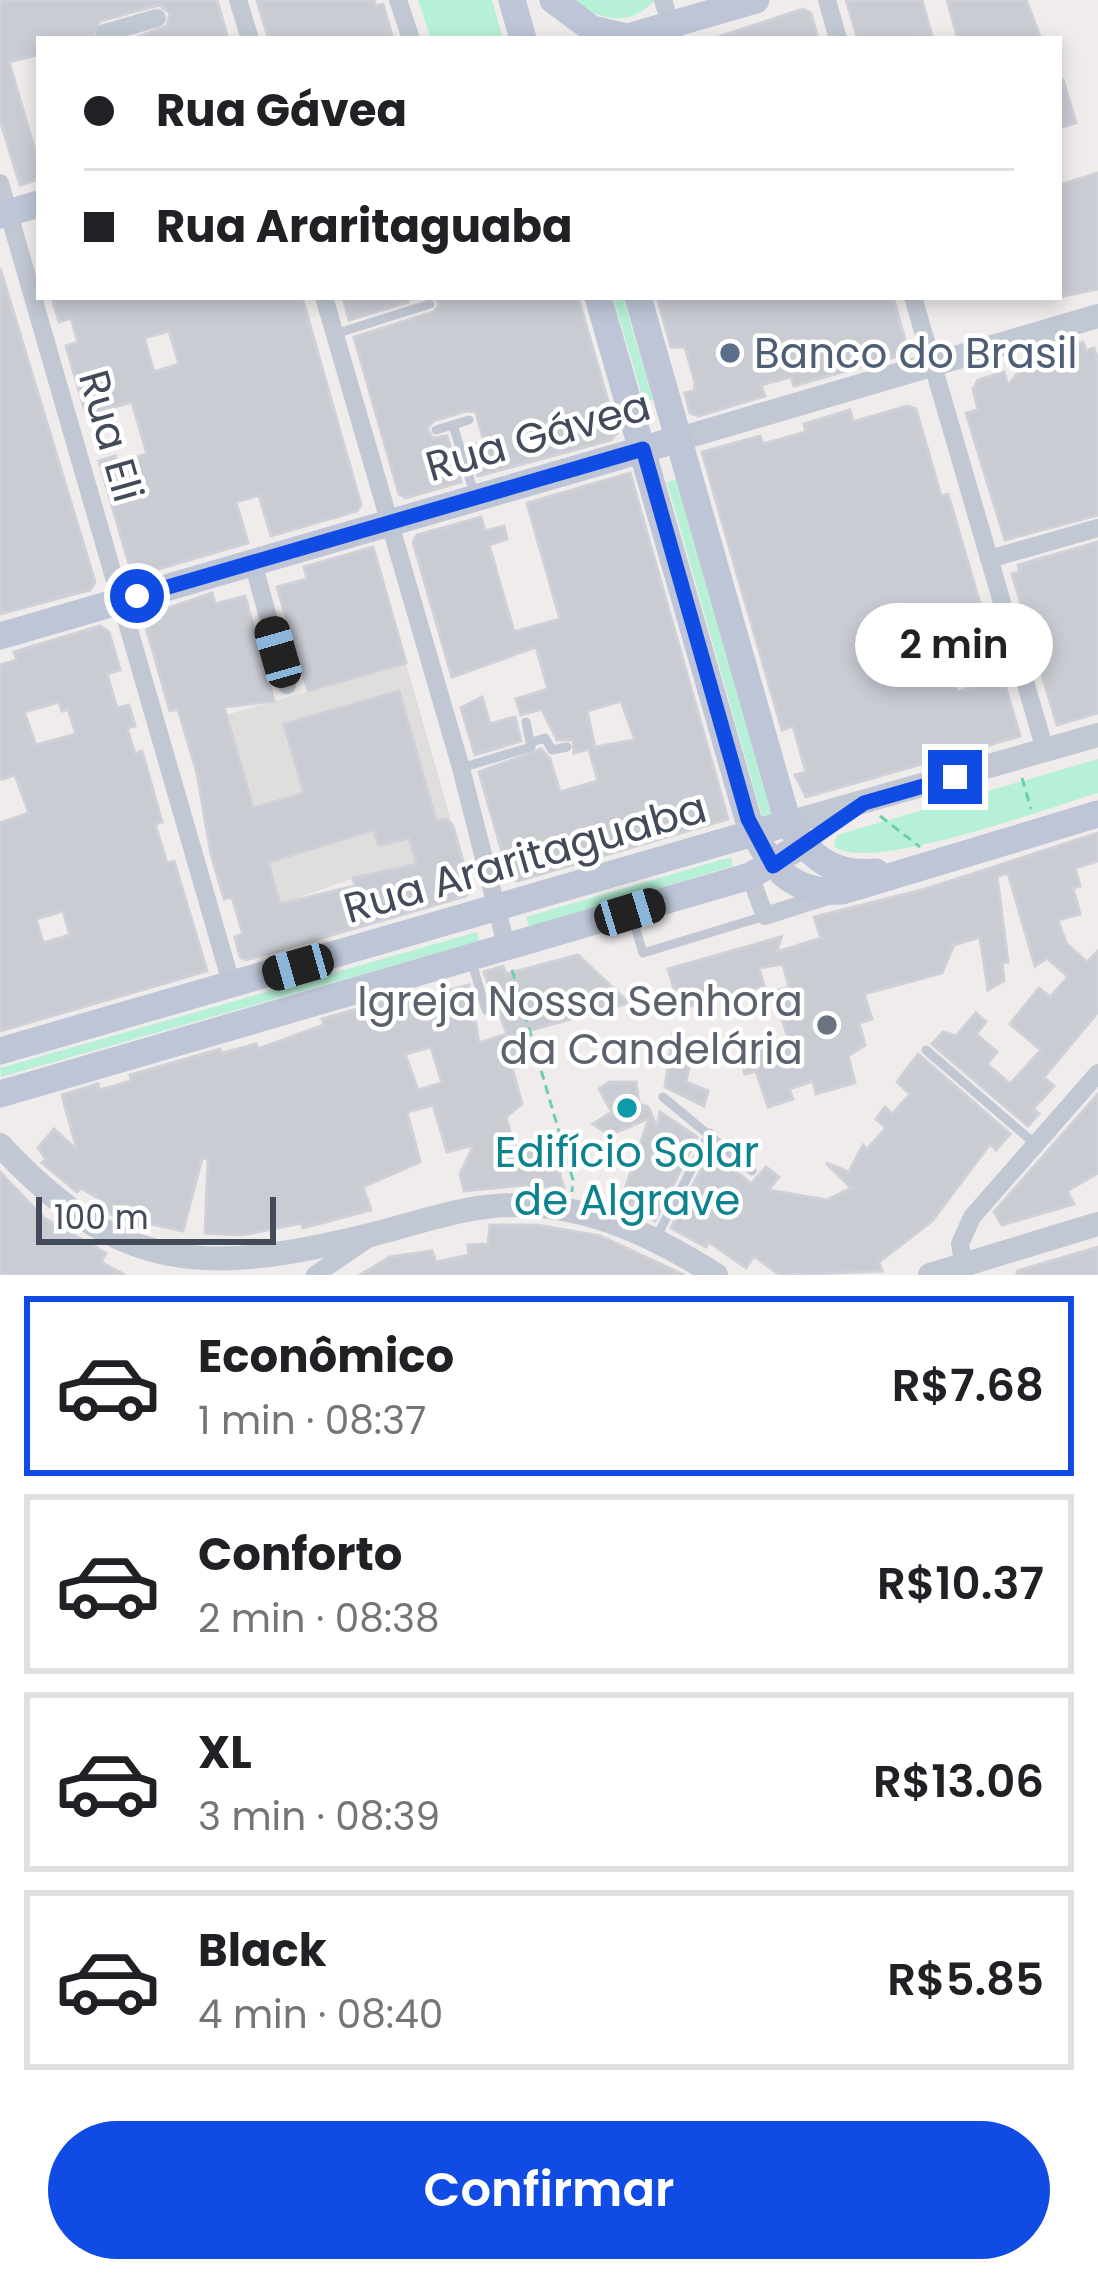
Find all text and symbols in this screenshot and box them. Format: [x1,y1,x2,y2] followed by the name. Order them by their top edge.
[156,79,407,142] text: Rua Gávea
[156,195,573,258] text: Rua Araritaguaba
[754,324,1078,383] place label: Banco do Brasil
[717,340,743,366] marker: Banco do Brasil
[64,363,158,509] street label: Rua Eli
[419,376,657,496] street label: Rua Gávea
[110,569,164,623] route start
[856,603,1054,687] callout: 2 min
[251,612,305,692] car
[899,617,1009,672] text: 2 min
[928,750,982,804] route end
[337,778,713,938] street label: Rua Araritaguaba
[590,884,670,940] car
[258,940,338,994] car
[357,972,803,1079] place label: Igreja Nossa Senhora da Candelária
[814,1012,840,1038] marker: Igreja Nossa Senhora da Candelária
[614,1095,640,1121] marker: Edifício Solar de Algrave
[495,1123,759,1230] place label: Edifício Solar de Algrave
[36,1191,276,1244] scale bar
[54,1194,149,1241] text: 100 m
[198,1325,454,1388] text: Econômico
[54,1332,162,1440] icon: car
[892,1354,1044,1417] text: R$7.68
[198,1393,426,1448] text: 1 min · 08:37
[198,1523,402,1586] text: Conforto
[54,1530,162,1638] icon: car
[877,1552,1044,1615] text: R$10.37
[198,1591,440,1646] text: 2 min · 08:38
[198,1721,252,1784] text: XL
[54,1728,162,1836] icon: car
[873,1750,1044,1813] text: R$13.06
[198,1789,440,1844] text: 3 min · 08:39
[198,1919,327,1982] text: Black
[54,1926,162,2034] icon: car
[887,1948,1044,2011] text: R$5.85
[198,1987,443,2042] text: 4 min · 08:40
[48,2121,1050,2259] button: Confirmar

